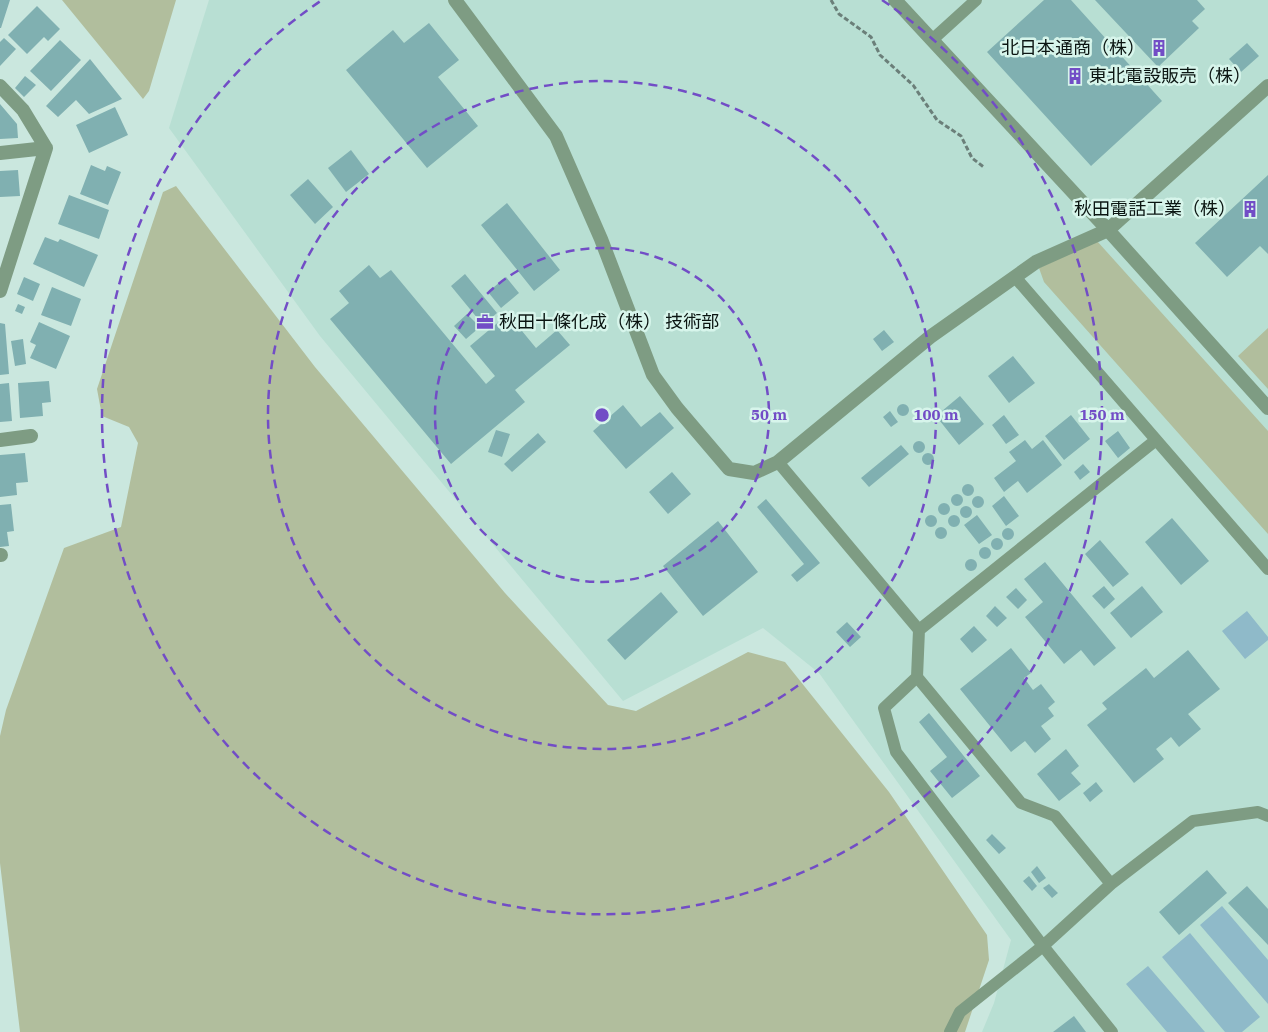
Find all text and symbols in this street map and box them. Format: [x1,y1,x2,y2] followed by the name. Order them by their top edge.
[1001,36,1145,59] place label: 北日本通商（株）
[1149,38,1169,58] building icon: 北日本通商（株）
[1089,64,1251,87] place label: 東北電設販売（株）
[1065,66,1085,86] building icon: 東北電設販売（株）
[1074,197,1236,220] place label: 秋田電話工業（株）
[1240,199,1260,219] building icon: 秋田電話工業（株）
[499,310,719,333] place label: 秋田十條化成（株） 技術部
[475,312,495,332] office icon: 秋田十條化成（株） 技術部
[751,405,787,424] text: 50 m
[913,405,959,424] text: 100 m
[1079,405,1125,424] text: 150 m
[593,406,611,424] centre of rings

